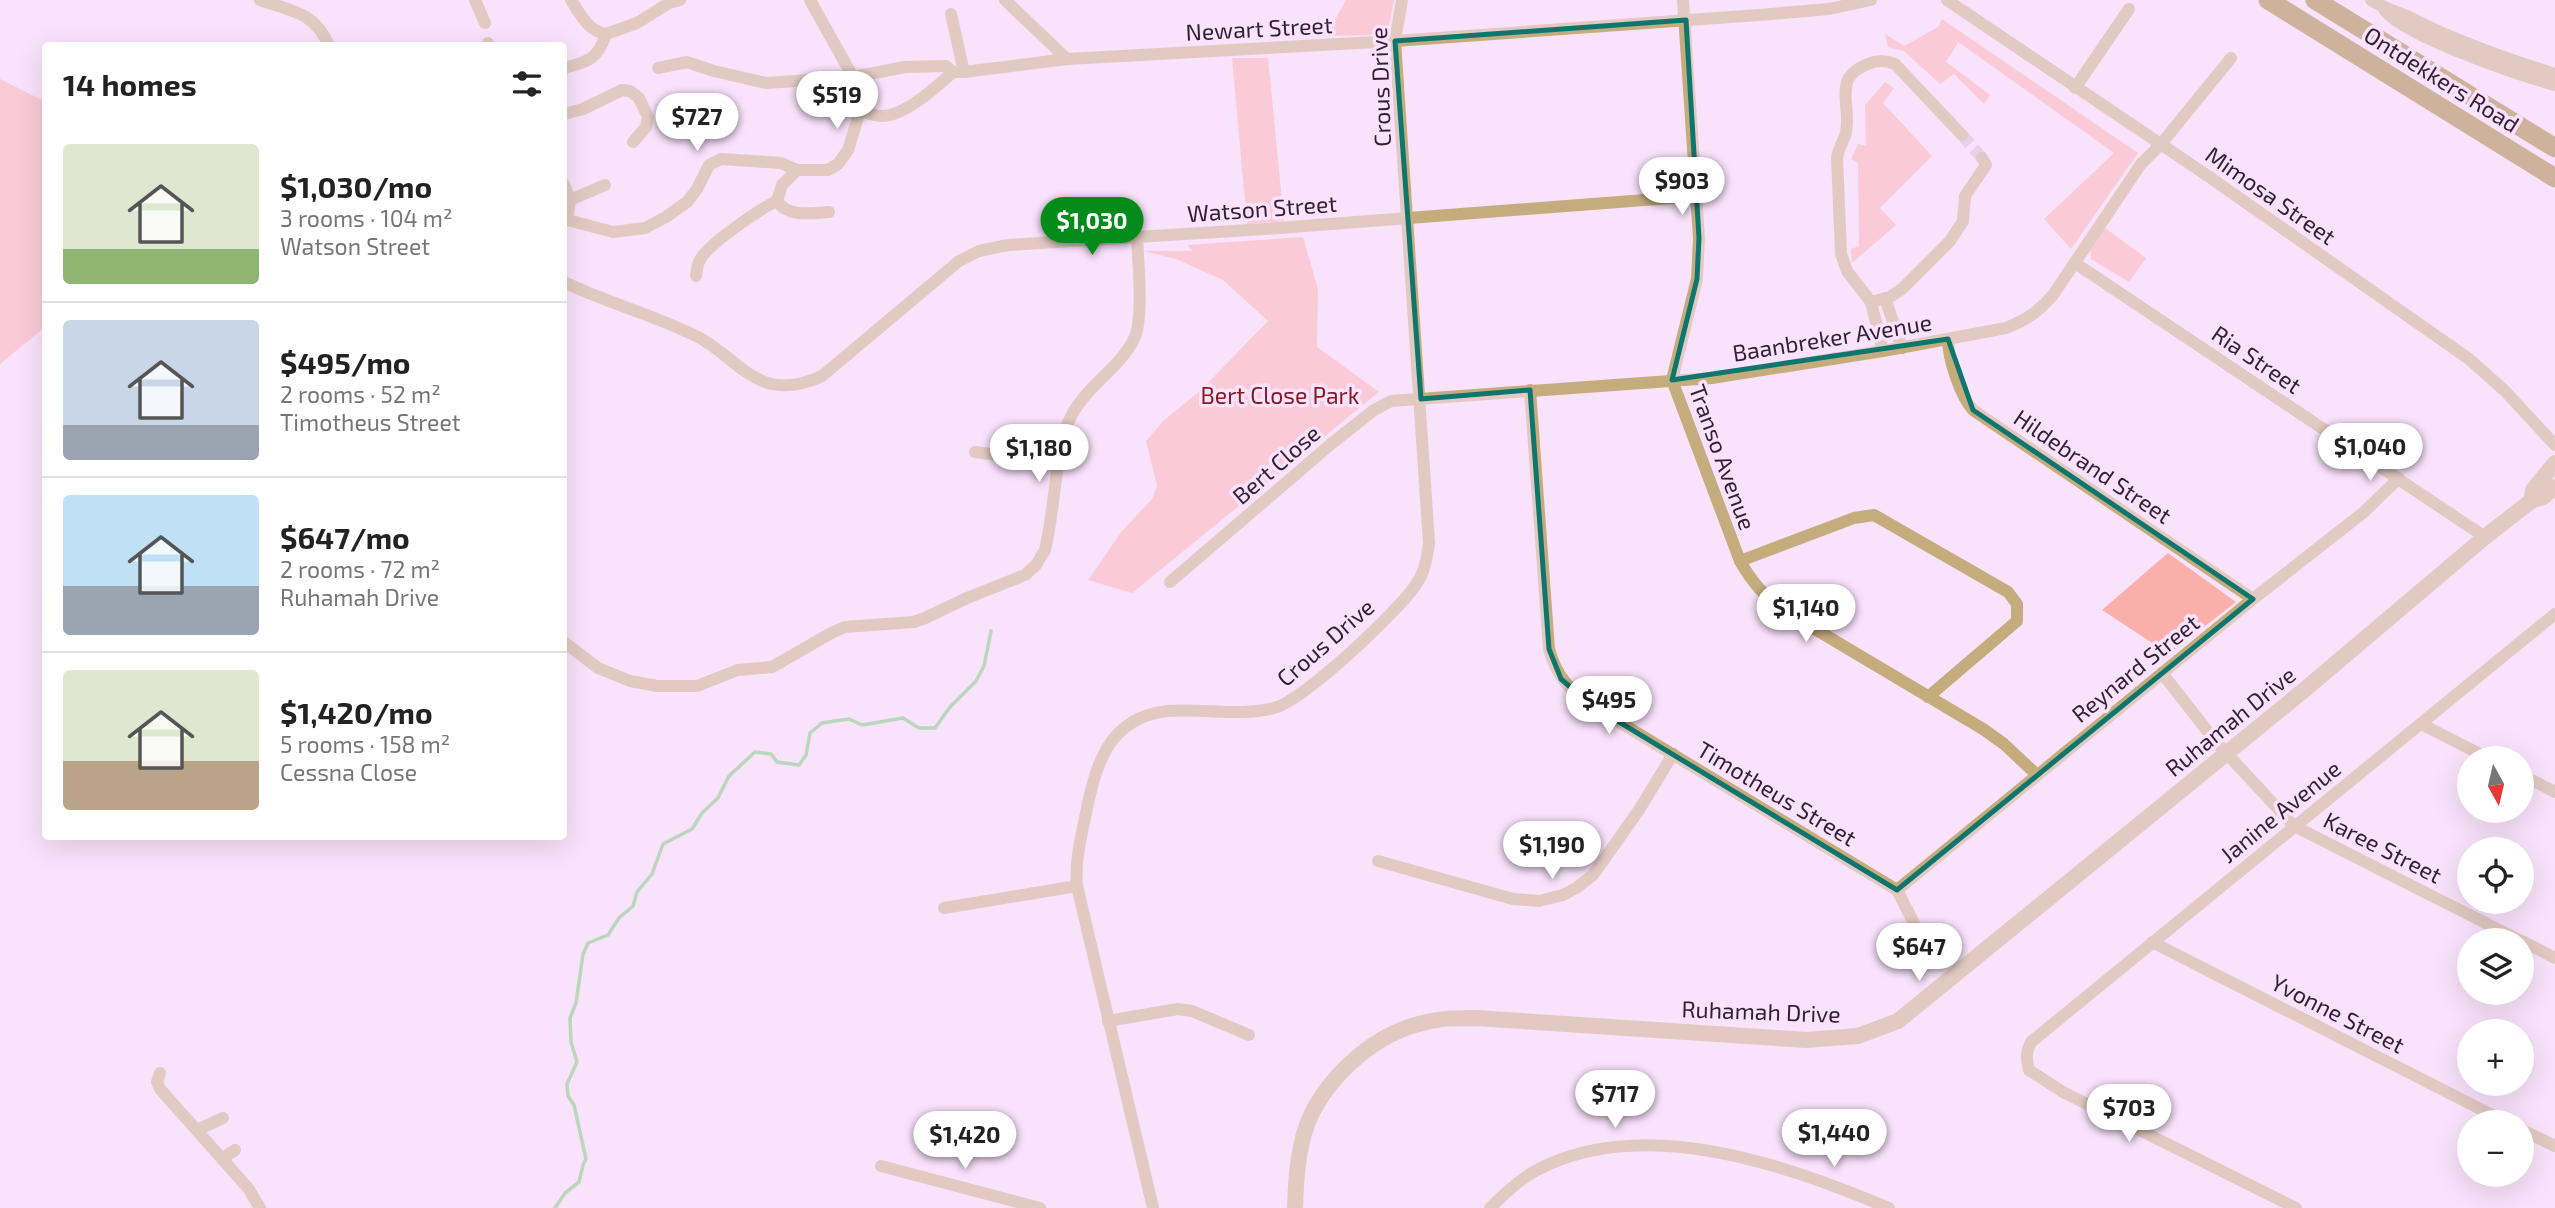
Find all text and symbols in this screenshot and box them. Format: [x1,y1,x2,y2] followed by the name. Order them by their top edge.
[1185,10,1333,46] street label: Newart Street
[2359,20,2525,138] street label: Ontdekkers Road
[1364,27,1396,147] street label: Crous Drive
[508,65,546,103] icon: filters
[63,66,197,102] text: 14 homes
[796,72,878,131] pin: $519
[812,80,862,108] text: $519
[656,94,738,153] pin: $727
[672,102,723,130] text: $727
[2201,140,2342,250] street label: Mimosa Street
[1641,158,1723,217] pin: $903
[1655,166,1709,194] text: $903
[280,168,432,204] text: $1,030/mo
[119,172,203,256] icon: home
[1186,189,1338,227] street label: Watson Street
[1035,198,1149,257] pin: $1,030
[280,204,452,232] text: 3 rooms · 104 m²
[1057,206,1127,234] text: $1,030
[280,232,430,260] text: Watson Street
[1730,307,1934,367] street label: Baanbreker Avenue
[2207,319,2307,399] street label: Ria Street
[280,344,411,380] text: $495/mo
[119,348,203,432] icon: home
[280,380,441,408] text: 2 rooms · 52 m²
[1684,380,1762,534] street label: Transo Avenue
[1201,381,1360,409] park label: Bert Close Park
[2009,403,2177,529] street label: Hildebrand Street
[280,408,461,436] text: Timotheus Street
[1227,418,1325,510] street label: Bert Close
[982,424,1096,484] pin: $1,180
[2313,424,2427,483] pin: $1,040
[2334,432,2406,460] text: $1,040
[1006,433,1072,461] text: $1,180
[280,519,410,555] text: $647/mo
[119,523,203,607] icon: home
[280,555,440,583] text: 2 rooms · 72 m²
[280,583,439,611] text: Ruhamah Drive
[1749,584,1863,644] pin: $1,140
[1271,592,1379,692] street label: Crous Drive
[1773,593,1839,621] text: $1,140
[2066,608,2205,728] street label: Reynard Street
[2159,660,2301,782] street label: Ruhamah Drive
[1568,676,1650,736] pin: $495
[1582,685,1636,713] text: $495
[280,694,433,730] text: $1,420/mo
[119,698,203,782] icon: home
[280,730,450,758] text: 5 rooms · 158 m²
[1692,734,1862,852] street label: Timotheus Street
[2457,746,2534,822] north arrow
[2457,746,2534,1187] map controls
[2214,754,2346,868] street label: Janine Avenue
[280,758,417,786] text: Cessna Close
[2319,805,2447,889] street label: Karee Street
[1495,822,1609,881] pin: $1,190
[1519,830,1585,858] text: $1,190
[2457,837,2534,914] button: locate
[1878,923,1960,983] pin: $647
[2457,928,2534,1005] button: layers
[1892,932,1946,960] text: $647
[2267,967,2410,1059] street label: Yvonne Street
[1681,994,1841,1028] street label: Ruhamah Drive
[2457,1019,2534,1096] button: +
[1574,1070,1656,1130] pin: $717
[1591,1079,1639,1107] text: $717
[2088,1084,2170,1144] pin: $703
[2102,1093,2156,1121] text: $703
[1777,1110,1891,1169] pin: $1,440
[2457,1110,2534,1187] button: −
[908,1112,1022,1171] pin: $1,420
[1798,1118,1870,1146] text: $1,440
[929,1120,1001,1148] text: $1,420

